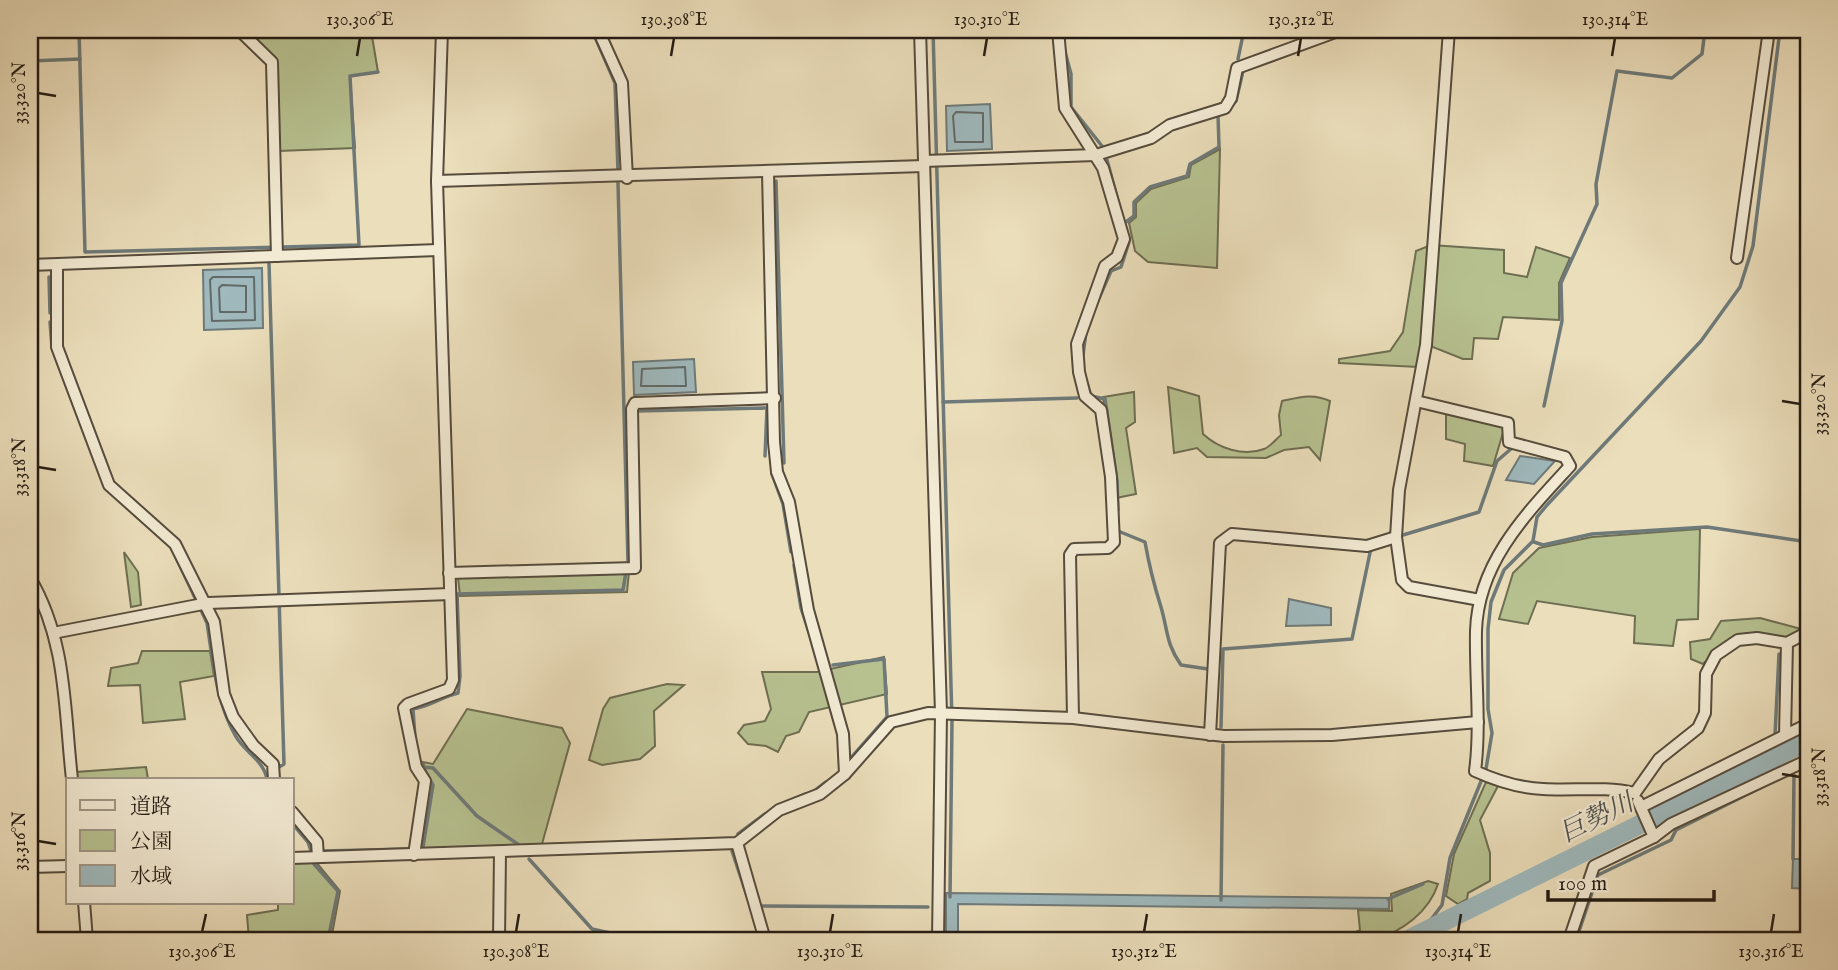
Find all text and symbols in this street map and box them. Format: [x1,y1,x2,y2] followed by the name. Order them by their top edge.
[326,9,394,32] text: 130.306°E
[641,9,707,32] text: 130.308°E
[954,9,1020,32] text: 130.310°E
[1268,9,1334,32] text: 130.312°E
[1582,9,1648,32] text: 130.314°E
[9,61,32,124] text: 33.320°N
[1809,372,1832,435] text: 33.320°N
[9,437,32,497] text: 33.318°N
[1809,747,1832,807] text: 33.318°N
[66,778,294,904] legend
[1554,785,1642,850] water label: 巨勢川
[130,794,172,821] text: 道路
[9,811,32,871] text: 33.316°N
[130,829,172,856] text: 公園
[1548,858,1714,902] scale bar
[130,864,172,891] text: 水域
[1558,871,1607,898] text: 100 m
[168,941,236,964] text: 130.306°E
[483,941,549,964] text: 130.308°E
[797,941,863,964] text: 130.310°E
[1111,941,1177,964] text: 130.312°E
[1425,941,1491,964] text: 130.314°E
[1738,941,1804,964] text: 130.316°E

